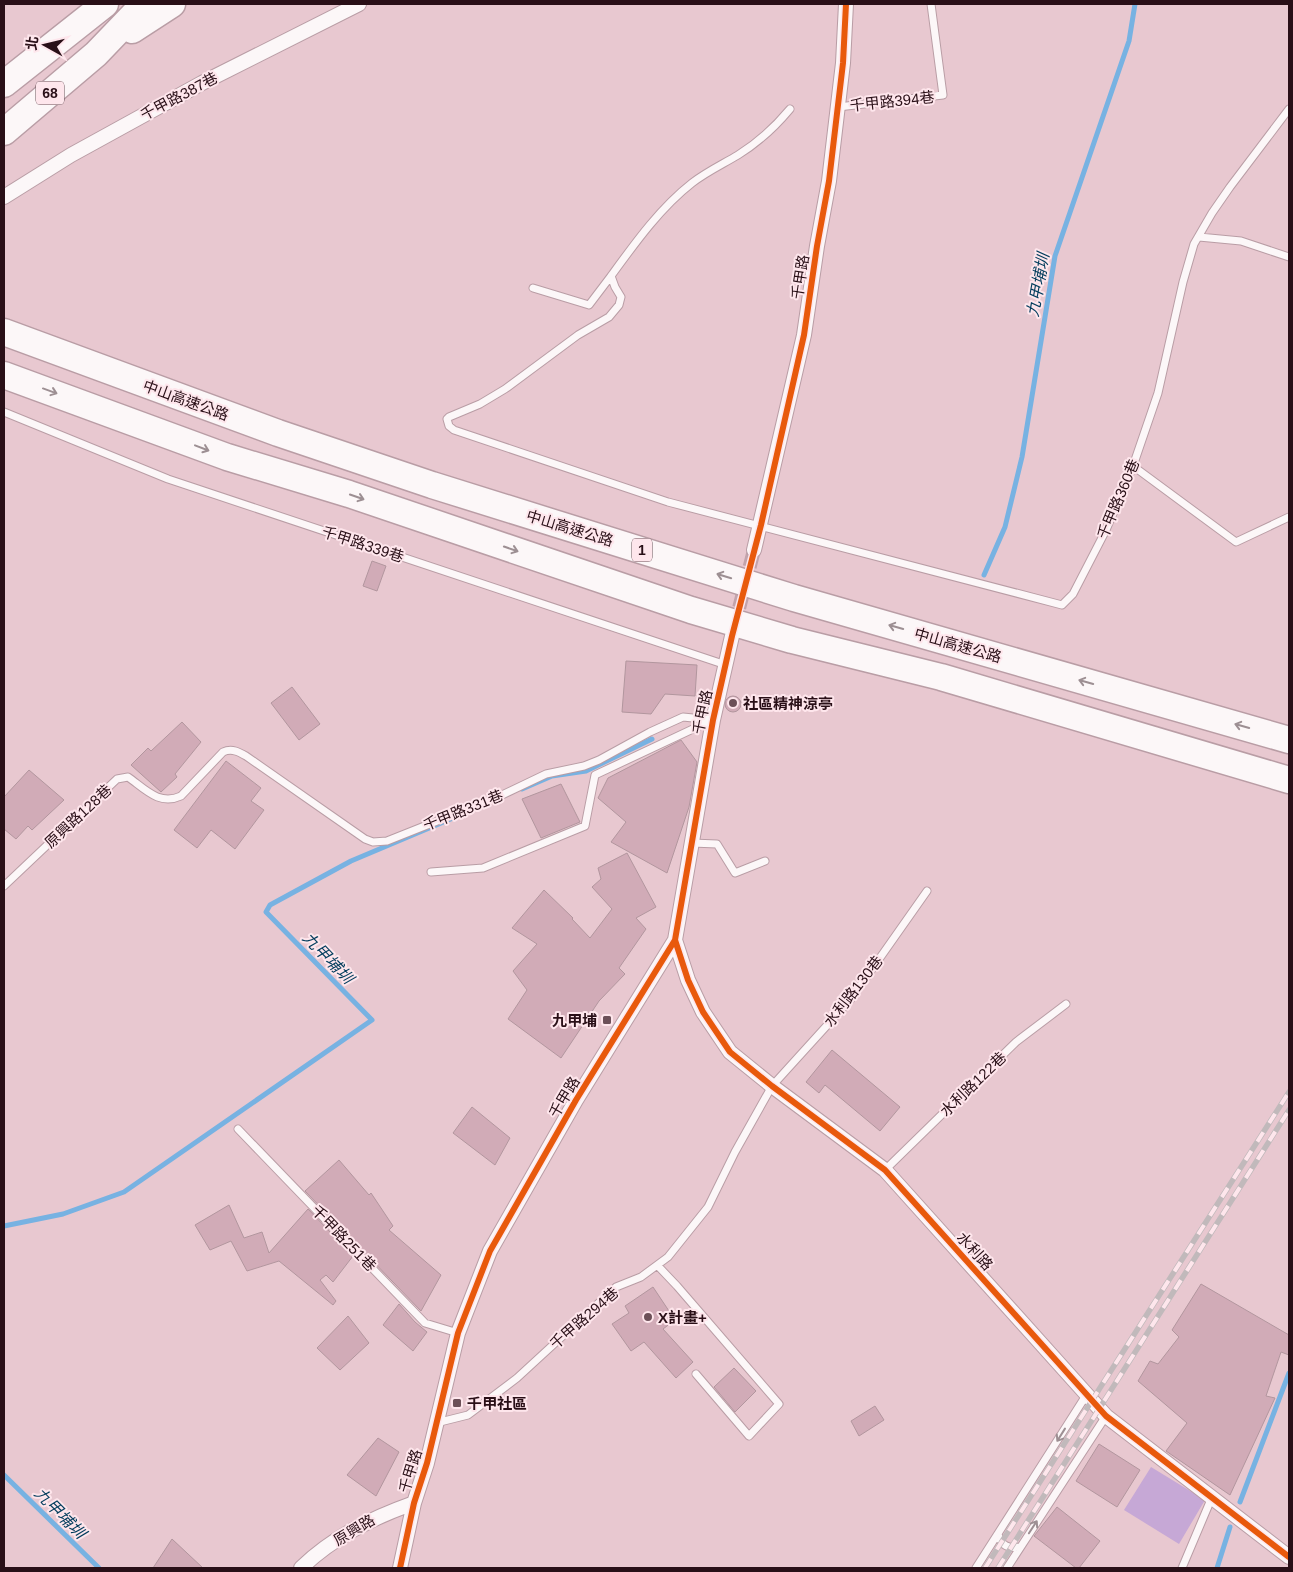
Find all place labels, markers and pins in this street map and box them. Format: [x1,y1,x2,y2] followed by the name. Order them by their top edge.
[743,695,833,712] place label: 社區精神涼亭
[727,697,739,709] marker: 社區精神涼亭
[552,1012,597,1029] place label: 九甲埔
[601,1014,613,1026] marker: 九甲埔
[658,1309,707,1326] place label: X計畫+
[642,1311,654,1323] marker: X計畫+
[467,1395,527,1412] place label: 千甲社區
[451,1397,463,1409] marker: 千甲社區

